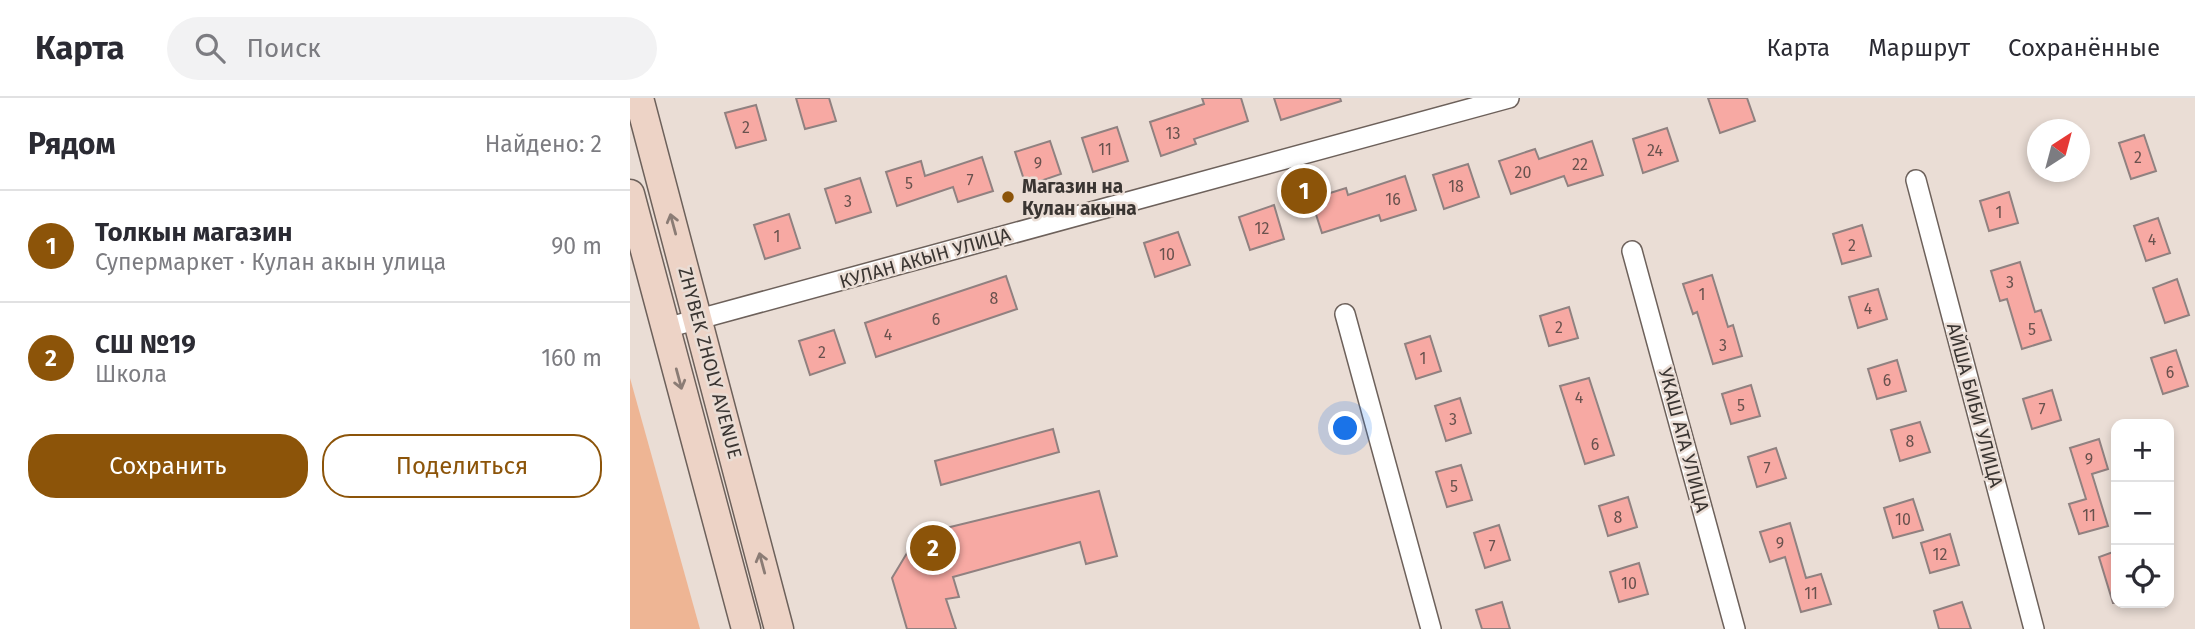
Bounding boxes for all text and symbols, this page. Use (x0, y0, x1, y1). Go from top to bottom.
search box (167, 17, 657, 80)
text: Карта (35, 28, 125, 68)
icon: search (191, 29, 229, 67)
text: Поиск (247, 33, 321, 64)
text: Карта (1767, 34, 1830, 62)
text: Маршрут (1868, 34, 1970, 62)
text: Сохранённые (2008, 34, 2160, 62)
house number: 2 (742, 118, 750, 137)
north arrow (2027, 119, 2090, 182)
house number: 13 (1166, 124, 1180, 143)
text: Рядом (28, 126, 116, 162)
text: Найдено: 2 (485, 130, 602, 158)
house number: 11 (1098, 140, 1112, 159)
house number: 24 (1647, 141, 1663, 160)
house number: 2 (2134, 148, 2142, 167)
house number: 9 (1034, 154, 1042, 173)
house number: 22 (1572, 155, 1588, 174)
house number: 20 (1515, 163, 1531, 182)
pin: 1 (1281, 165, 1327, 217)
house number: 7 (966, 171, 974, 190)
house number: 5 (905, 174, 913, 193)
place label: Магазин на Кулан акына (1022, 175, 1137, 220)
house number: 18 (1448, 177, 1464, 196)
marker: Магазин на Кулан акына (1000, 189, 1016, 205)
house number: 16 (1385, 190, 1401, 209)
house number: 3 (844, 192, 852, 211)
house number: 1 (1996, 203, 2002, 222)
one-way arrow (666, 214, 679, 236)
text: Толкын магазин (95, 217, 293, 248)
house number: 12 (1255, 219, 1269, 238)
street label: КУЛАН АКЫН УЛИЦА (837, 223, 1013, 293)
house number: 1 (774, 227, 780, 246)
house number: 4 (2148, 230, 2157, 249)
text: 1 (46, 232, 56, 260)
text: 90 m (551, 232, 602, 260)
house number: 2 (1848, 236, 1856, 255)
house number: 10 (1159, 245, 1175, 264)
text: Супермаркет · Кулан акын улица (95, 248, 446, 276)
street label: ZHYBEK ZHOLY AVENUE (673, 265, 747, 461)
house number: 3 (2006, 273, 2014, 292)
house number: 1 (1699, 285, 1705, 304)
house number: 8 (990, 289, 999, 308)
house number: 4 (1864, 299, 1873, 318)
house number: 6 (932, 310, 940, 329)
house number: 2 (1555, 318, 1563, 337)
street label: АЙША БИБИ УЛИЦА (1942, 320, 2008, 490)
house number: 5 (2028, 320, 2036, 339)
house number: 4 (884, 325, 893, 344)
text: СШ №19 (95, 329, 196, 360)
house number: 3 (1719, 336, 1727, 355)
house number: 2 (818, 343, 826, 362)
text: 2 (45, 344, 57, 372)
text: 160 m (541, 344, 602, 372)
house number: 1 (1420, 349, 1426, 368)
text: Школа (95, 360, 167, 388)
house number: 6 (2166, 363, 2174, 382)
street label: УКАШ АТА УЛИЦА (1654, 365, 1714, 515)
one-way arrow (674, 367, 687, 389)
house number: 6 (1883, 371, 1891, 390)
house number: 4 (1575, 388, 1584, 407)
house number: 5 (1737, 396, 1745, 415)
house number: 7 (2038, 400, 2046, 419)
house number: 3 (1449, 410, 1457, 429)
your location (1328, 411, 1362, 445)
map controls (2111, 419, 2174, 608)
button: + (2111, 419, 2174, 482)
house number: 8 (1906, 432, 1915, 451)
button: Сохранить (28, 434, 308, 498)
button: Поделиться (322, 434, 602, 498)
house number: 6 (1591, 435, 1599, 454)
house number: 9 (2085, 450, 2093, 469)
house number: 7 (1763, 459, 1771, 478)
house number: 5 (1450, 477, 1458, 496)
button: − (2111, 482, 2174, 545)
house number: 11 (2082, 506, 2096, 525)
house number: 8 (1614, 508, 1623, 527)
house number: 10 (1895, 510, 1911, 529)
pin: 2 (910, 522, 956, 574)
house number: 9 (1776, 534, 1784, 553)
house number: 7 (1488, 537, 1496, 556)
house number: 12 (1933, 545, 1947, 564)
button: locate (2111, 545, 2174, 608)
one-way arrow (755, 552, 768, 575)
house number: 10 (1621, 574, 1637, 593)
house number: 11 (1804, 584, 1818, 603)

